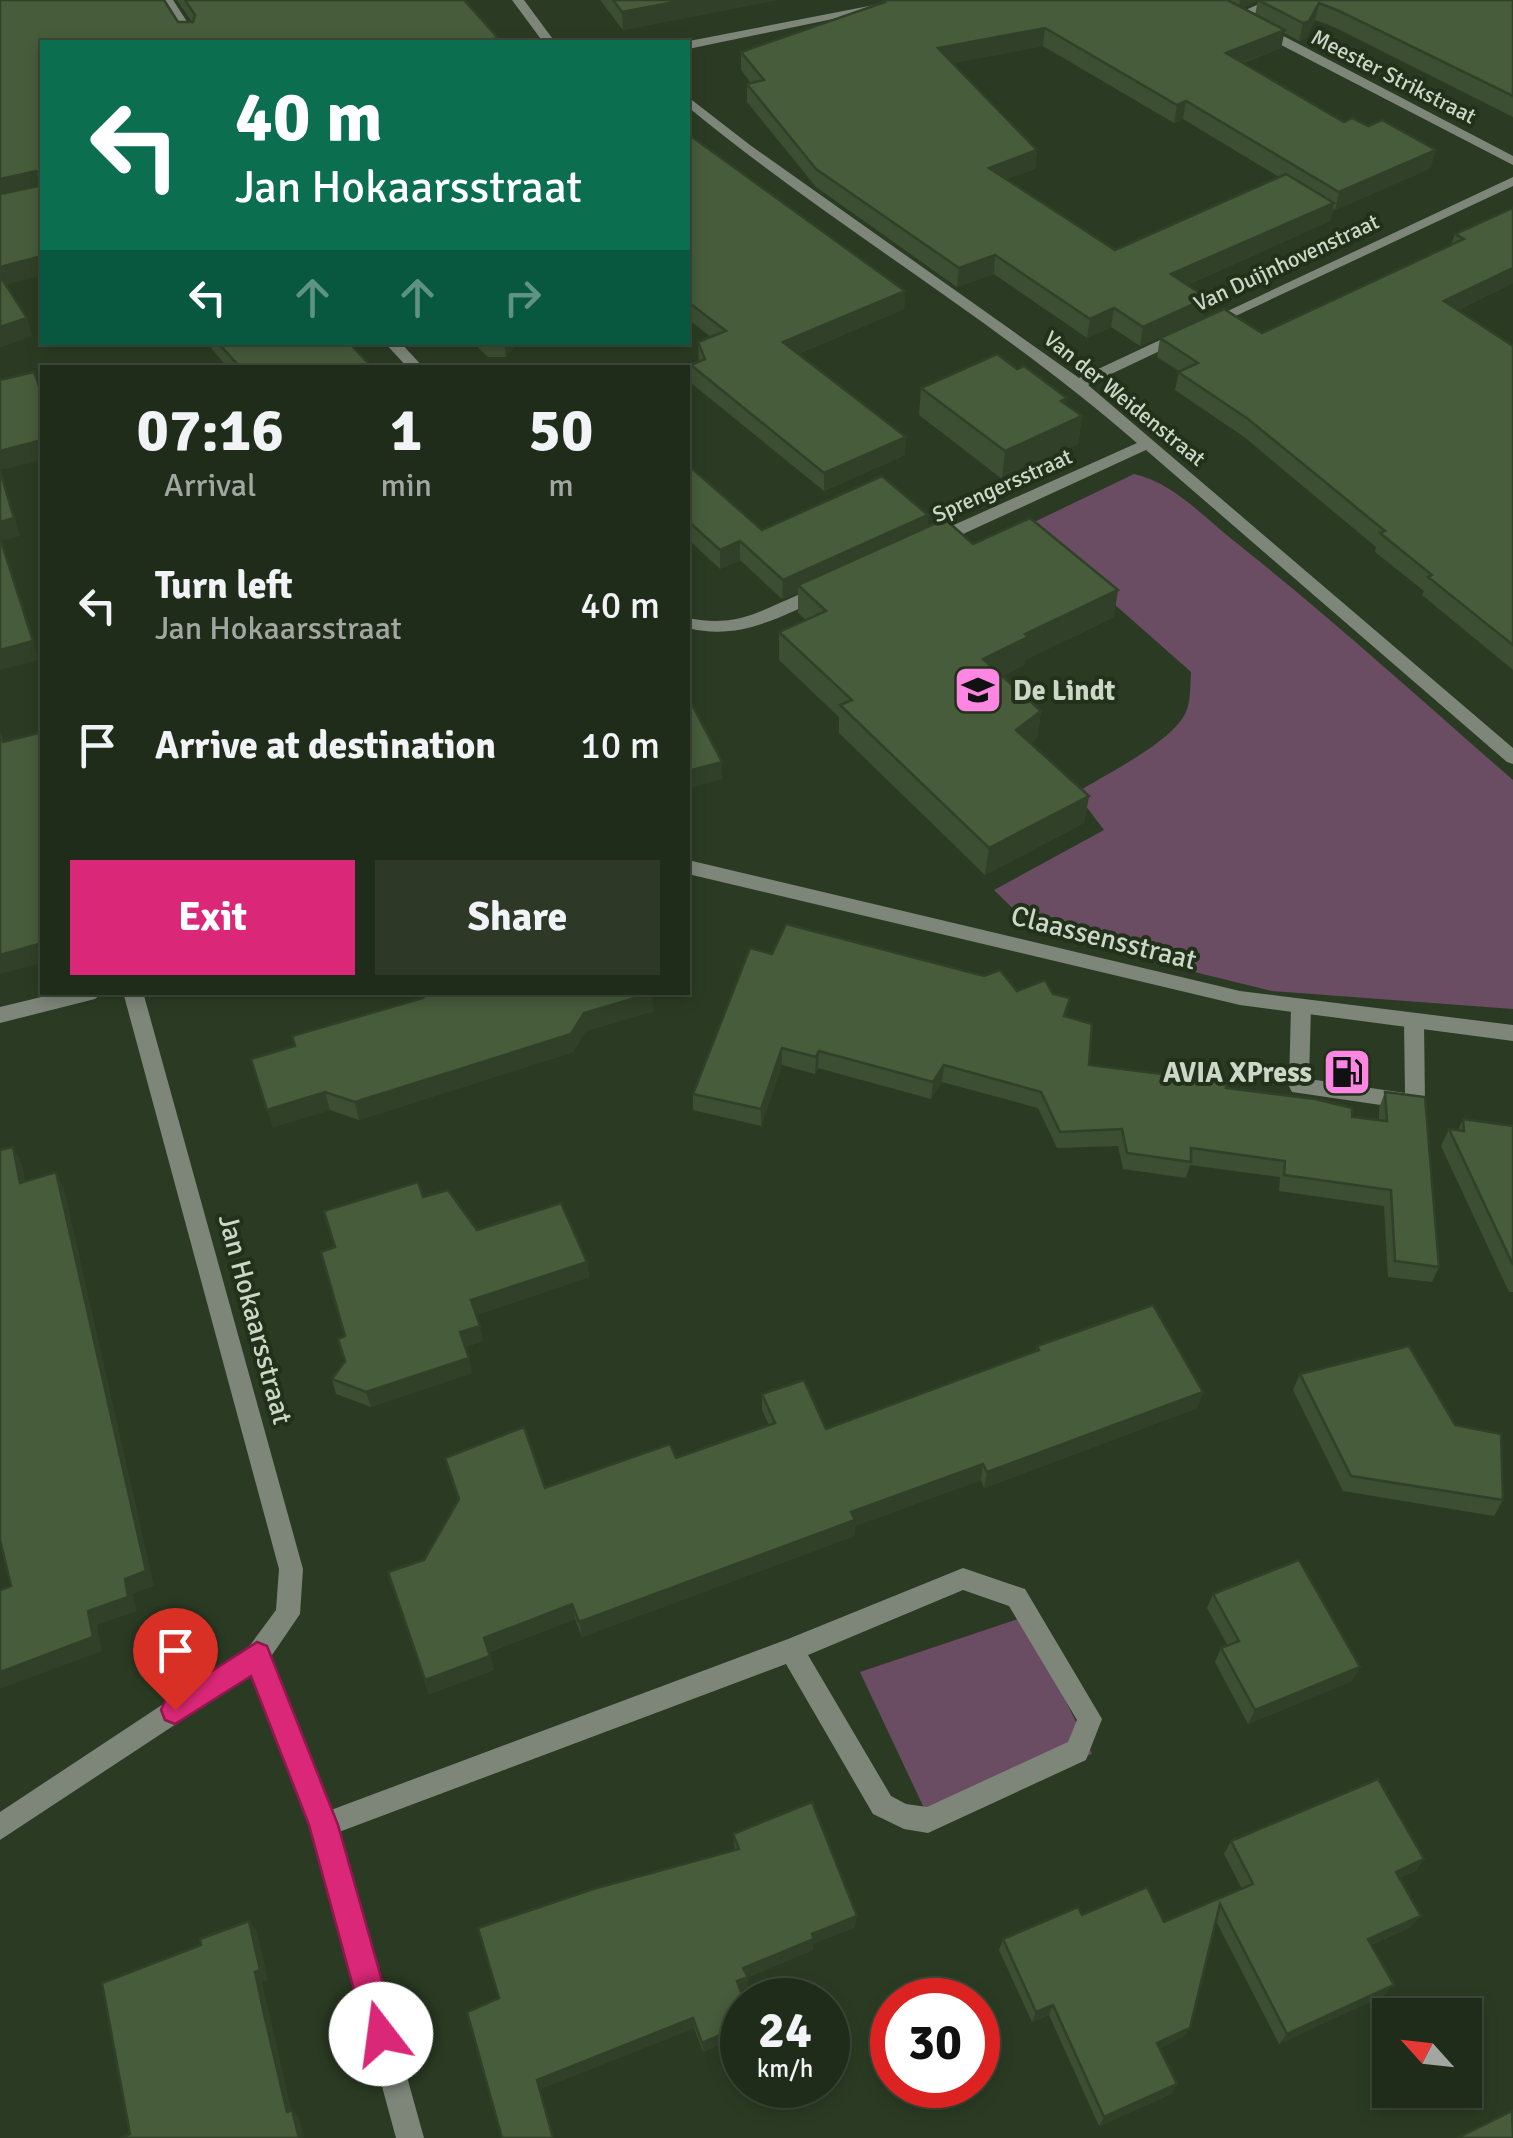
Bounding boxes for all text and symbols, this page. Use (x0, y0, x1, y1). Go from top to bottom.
street label: Meester Strikstraat (1307, 23, 1481, 130)
text: 40 m (235, 74, 383, 160)
icon: left (70, 80, 200, 210)
text: Jan Hokaarsstraat (235, 160, 582, 215)
street label: Van Duijnhovenstraat (1189, 208, 1383, 317)
icon: left (180, 270, 235, 325)
icon: ahead (285, 270, 340, 325)
icon: ahead (390, 270, 445, 325)
icon: right (495, 270, 550, 325)
street label: Van der Weidenstraat (1039, 325, 1211, 472)
text: 07:16 (137, 394, 284, 468)
text: 1 (390, 394, 422, 468)
text: 50 (529, 394, 593, 468)
street label: Sprengersstraat (928, 443, 1076, 528)
text: Arrival (164, 466, 256, 505)
text: min (380, 466, 432, 505)
text: m (548, 466, 574, 505)
text: Turn left (155, 562, 293, 609)
icon: left (70, 578, 125, 633)
text: 40 m (580, 582, 660, 629)
text: Jan Hokaarsstraat (155, 609, 402, 648)
school or university icon: De Lindt (952, 664, 1004, 716)
place label: De Lindt (1013, 674, 1116, 708)
icon: arrive (70, 718, 125, 773)
text: Arrive at destination (155, 722, 496, 769)
text: 10 m (580, 722, 660, 769)
button: Exit (70, 860, 355, 975)
button: Share (375, 860, 660, 975)
street label: Claassensstraat (1008, 899, 1200, 977)
fuel station icon: AVIA XPress (1321, 1046, 1373, 1098)
place label: AVIA XPress (1163, 1056, 1312, 1090)
street label: Jan Hokaarsstraat (211, 1211, 299, 1428)
pin (133, 1608, 218, 1711)
icon: arrive (148, 1623, 203, 1678)
speed limit sign: 30 (870, 1978, 1000, 2108)
position arrow (329, 1982, 433, 2086)
north arrow (1372, 1998, 1482, 2108)
map controls (1372, 1998, 1482, 2108)
text: 24 (758, 2000, 812, 2062)
text: km/h (757, 2053, 813, 2084)

